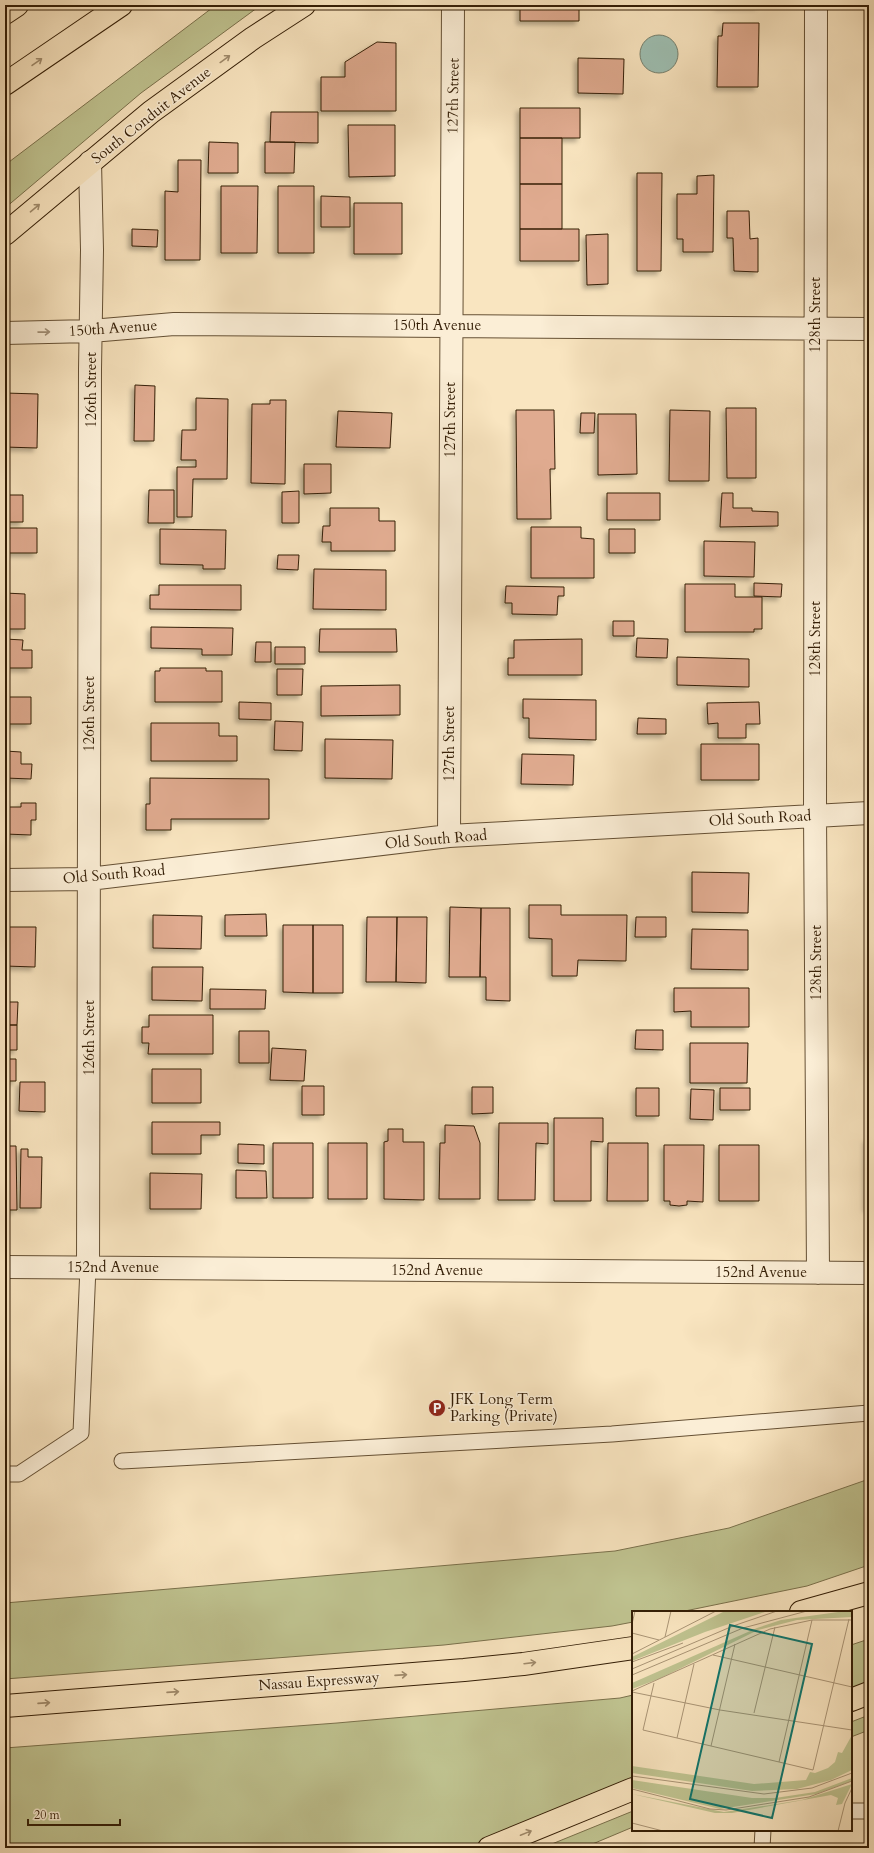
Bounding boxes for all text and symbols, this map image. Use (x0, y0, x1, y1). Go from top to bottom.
one-way arrow (219, 55, 230, 63)
one-way arrow (31, 58, 42, 66)
street label: 127th Street (442, 58, 464, 134)
street label: South Conduit Avenue (87, 62, 215, 168)
one-way arrow (29, 204, 40, 213)
street label: 128th Street (805, 277, 825, 353)
street label: 150th Avenue (68, 315, 158, 341)
street label: 150th Avenue (393, 315, 482, 335)
one-way arrow (37, 328, 50, 336)
street label: 126th Street (81, 352, 101, 428)
street label: 127th Street (440, 382, 460, 458)
street label: 128th Street (805, 601, 825, 677)
street label: 126th Street (79, 676, 99, 752)
street label: 127th Street (439, 706, 459, 782)
street label: Old South Road (708, 805, 812, 831)
street label: Old South Road (384, 825, 488, 853)
street label: Old South Road (62, 860, 166, 888)
street label: 128th Street (806, 925, 826, 1001)
street label: 126th Street (79, 1000, 99, 1076)
street label: 152nd Avenue (67, 1257, 159, 1277)
street label: 152nd Avenue (391, 1260, 483, 1280)
street label: 152nd Avenue (715, 1262, 807, 1282)
place label: JFK Long Term Parking (Private) (448, 1389, 558, 1426)
parking icon: JFK Long Term Parking (Private) (427, 1398, 447, 1418)
inset map (632, 1611, 852, 1831)
one-way arrow (523, 1659, 536, 1667)
street label: Nassau Expressway (258, 1667, 380, 1695)
one-way arrow (394, 1671, 407, 1678)
one-way arrow (167, 1689, 180, 1696)
one-way arrow (37, 1699, 50, 1706)
scale bar (28, 1801, 120, 1827)
text: 20 m (34, 1807, 61, 1823)
one-way arrow (519, 1829, 531, 1837)

